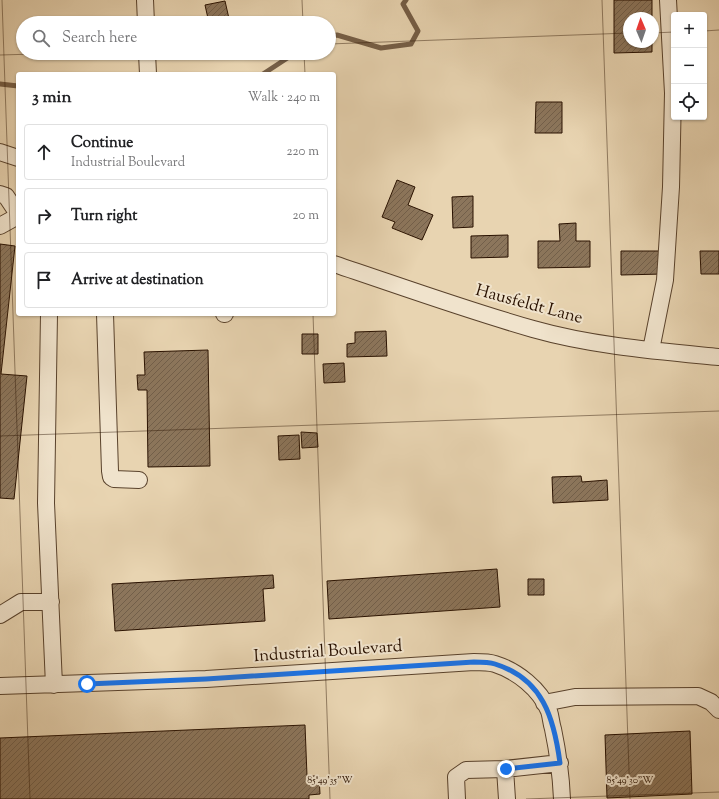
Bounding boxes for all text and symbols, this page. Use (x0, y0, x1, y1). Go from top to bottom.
north arrow (623, 12, 659, 48)
map controls (671, 12, 707, 120)
button: + (671, 12, 707, 48)
search box (16, 16, 336, 60)
icon: search (30, 27, 52, 49)
text: Search here (62, 28, 137, 49)
button: − (671, 48, 707, 84)
button: locate (671, 84, 707, 120)
text: 3 min (32, 86, 71, 110)
text: Walk · 240 m (248, 89, 320, 107)
text: Continue (71, 133, 133, 154)
icon: ahead (33, 141, 55, 163)
text: 220 m (286, 143, 319, 161)
text: Industrial Boulevard (71, 154, 185, 172)
icon: right (33, 205, 55, 227)
text: Turn right (71, 206, 137, 227)
text: 20 m (293, 207, 319, 225)
icon: arrive (33, 269, 55, 291)
text: Arrive at destination (71, 270, 204, 291)
street label: Hausfeldt Lane (473, 279, 585, 331)
street label: Industrial Boulevard (253, 635, 404, 669)
route start (78, 675, 96, 693)
route end (497, 760, 515, 778)
text: 85°49'35"W (307, 773, 353, 788)
text: 85°49'30"W (607, 773, 653, 788)

